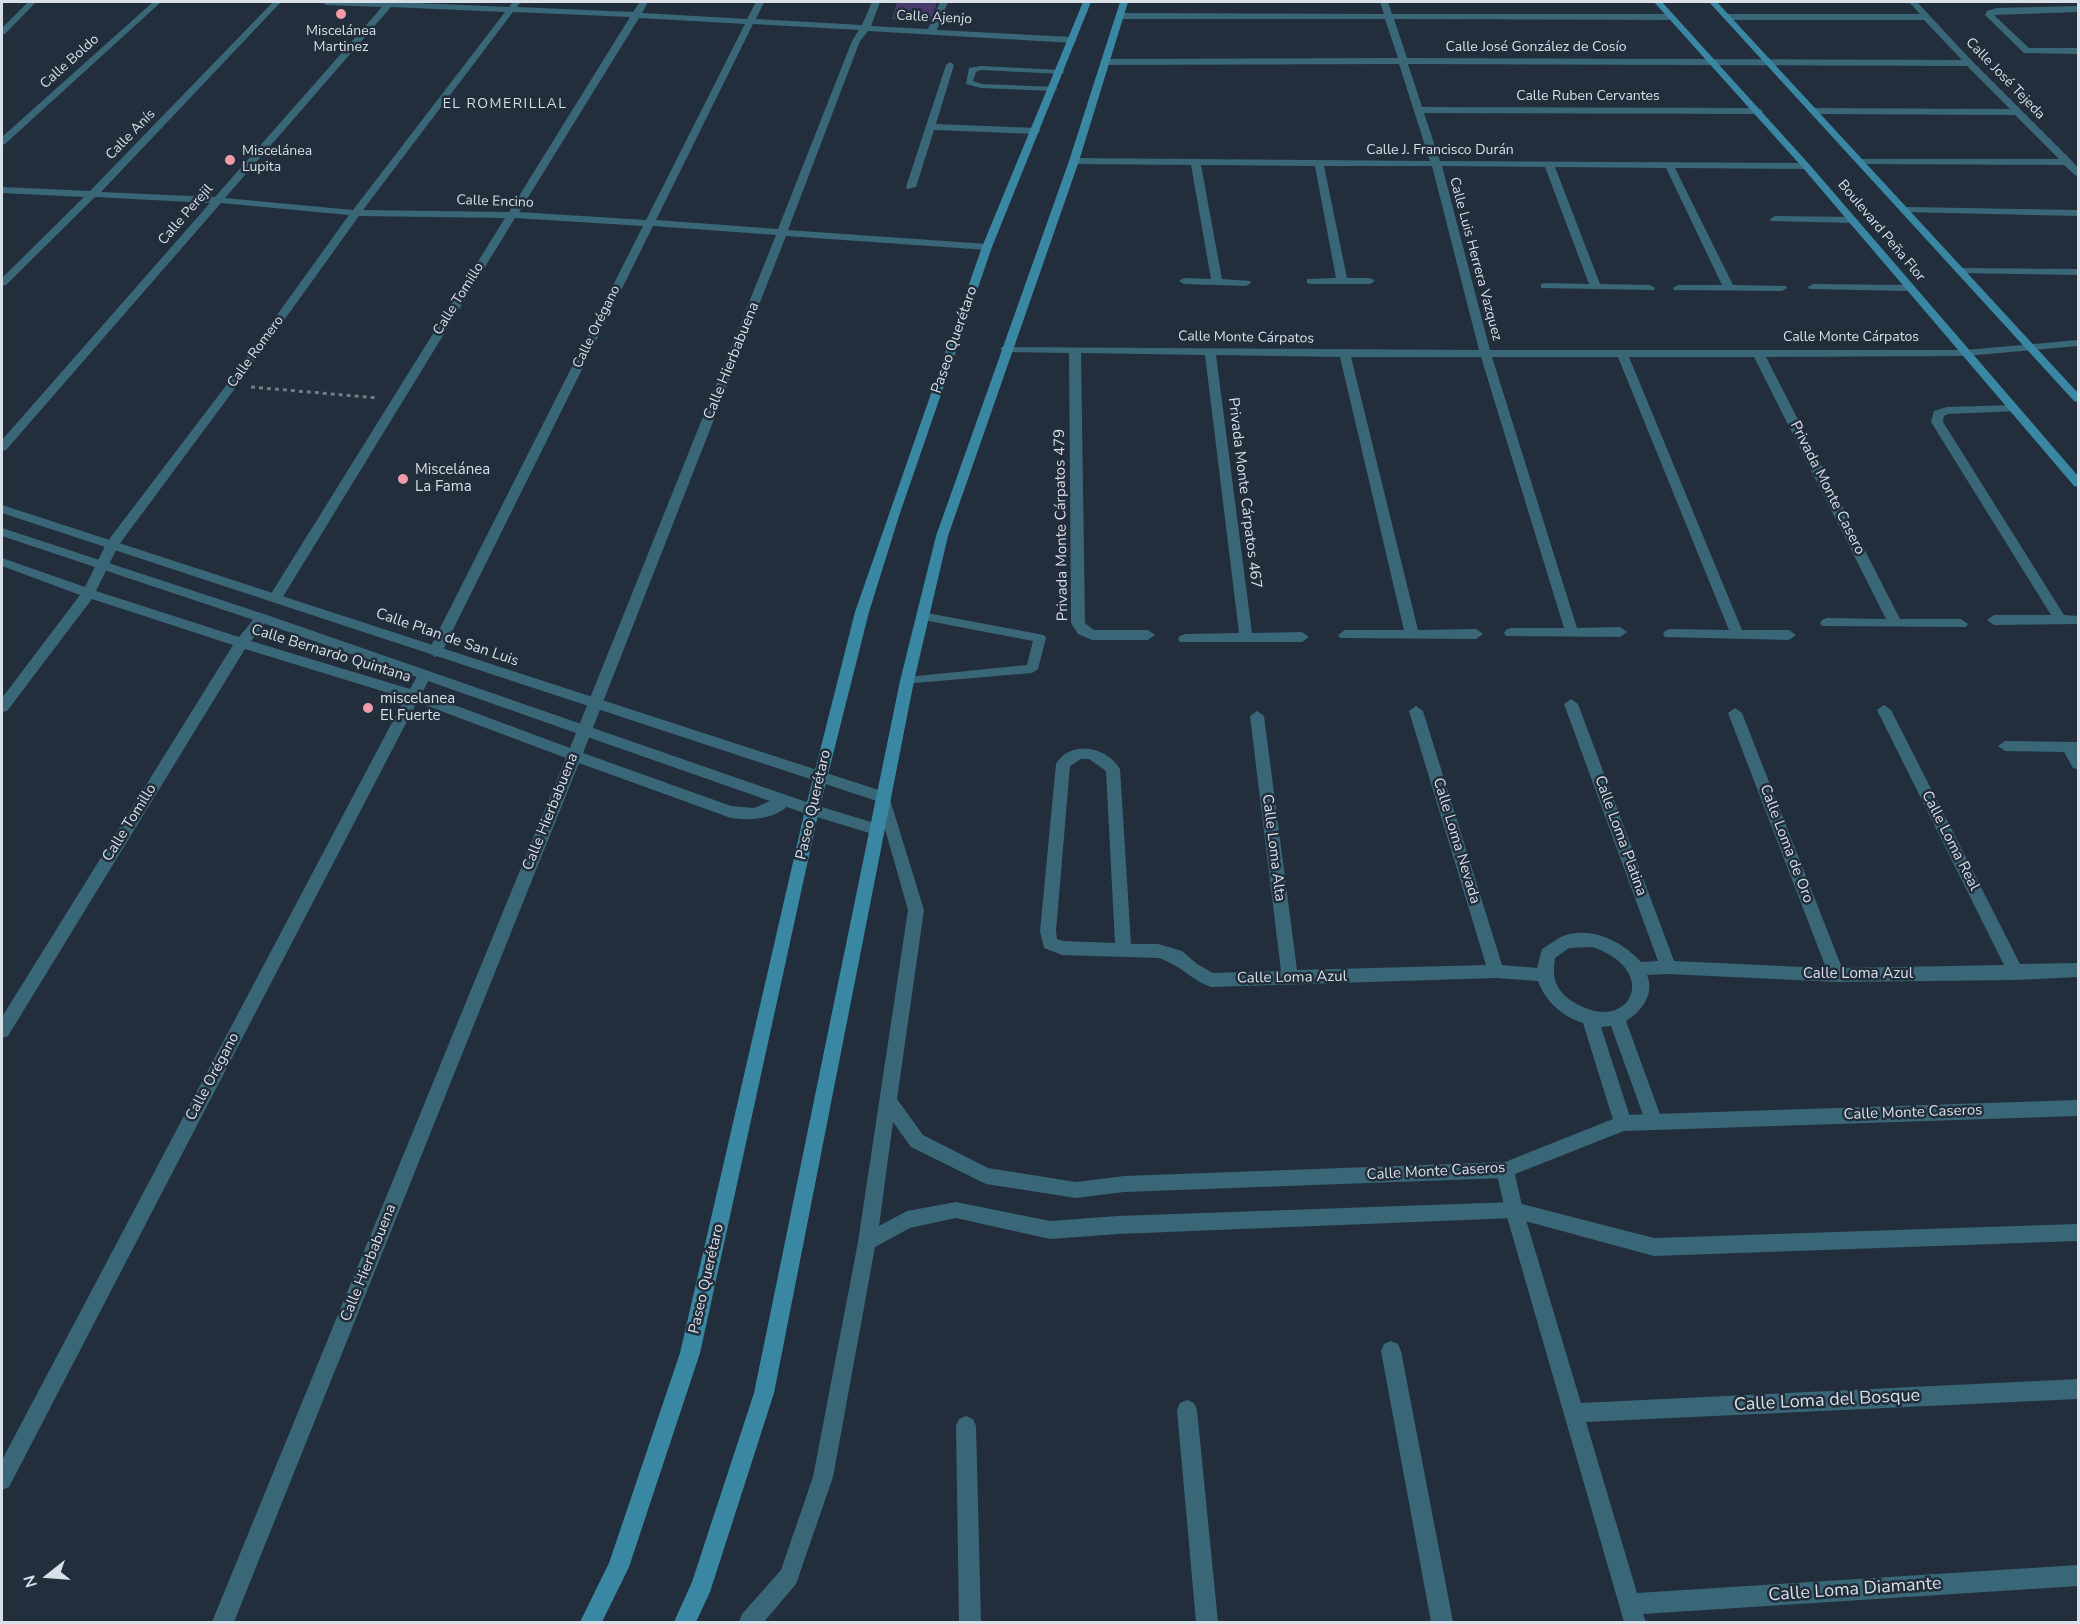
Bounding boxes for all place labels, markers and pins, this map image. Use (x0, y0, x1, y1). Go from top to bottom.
marker: Miscelánea Martinez (334, 7, 348, 21)
place label: Miscelánea Martinez (306, 24, 376, 56)
place label: Miscelánea Lupita (242, 144, 312, 176)
marker: Miscelánea Lupita (223, 153, 237, 167)
place label: Miscelánea La Fama (415, 461, 490, 496)
marker: Miscelánea La Fama (396, 472, 410, 486)
place label: miscelanea El Fuerte (380, 690, 455, 725)
marker: miscelanea El Fuerte (361, 701, 375, 715)

